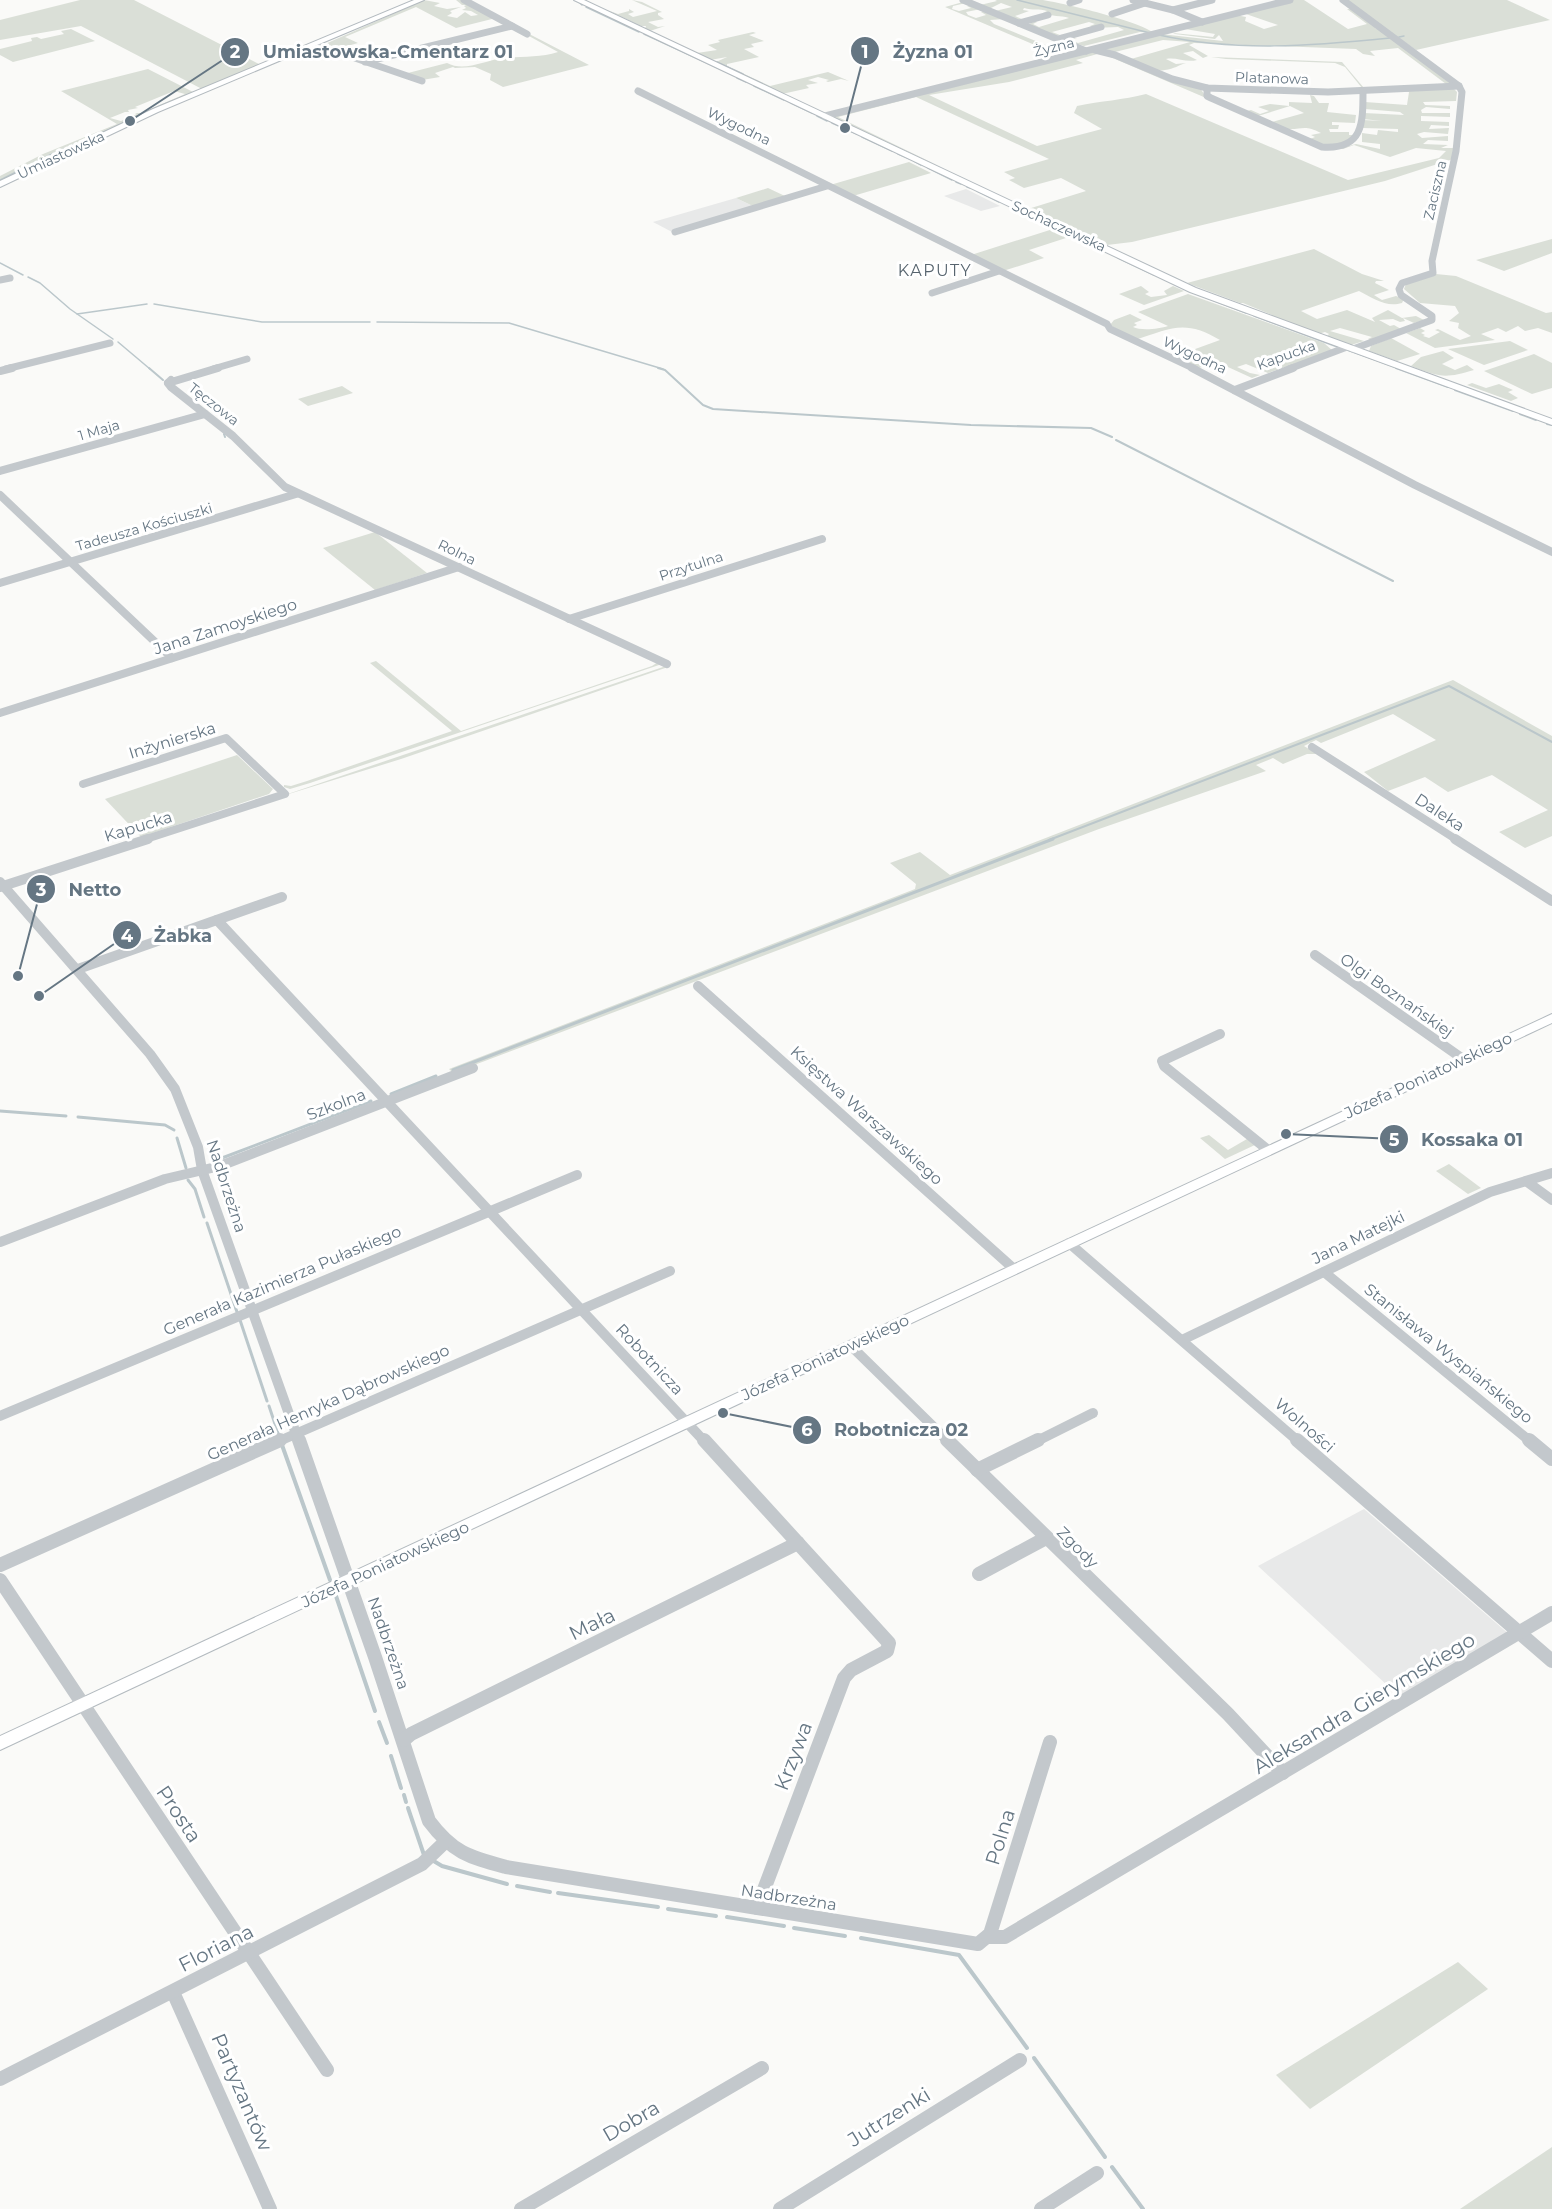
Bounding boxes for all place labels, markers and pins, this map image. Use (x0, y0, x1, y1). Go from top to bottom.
callout: Żyzna 01 (850, 33, 985, 69)
callout: Umiastowska-Cmentarz 01 (220, 34, 525, 70)
callout: Netto (26, 871, 133, 907)
callout: Żabka (112, 917, 224, 953)
callout: Kossaka 01 (1379, 1121, 1535, 1157)
callout: Robotnicza 02 (792, 1412, 980, 1448)

